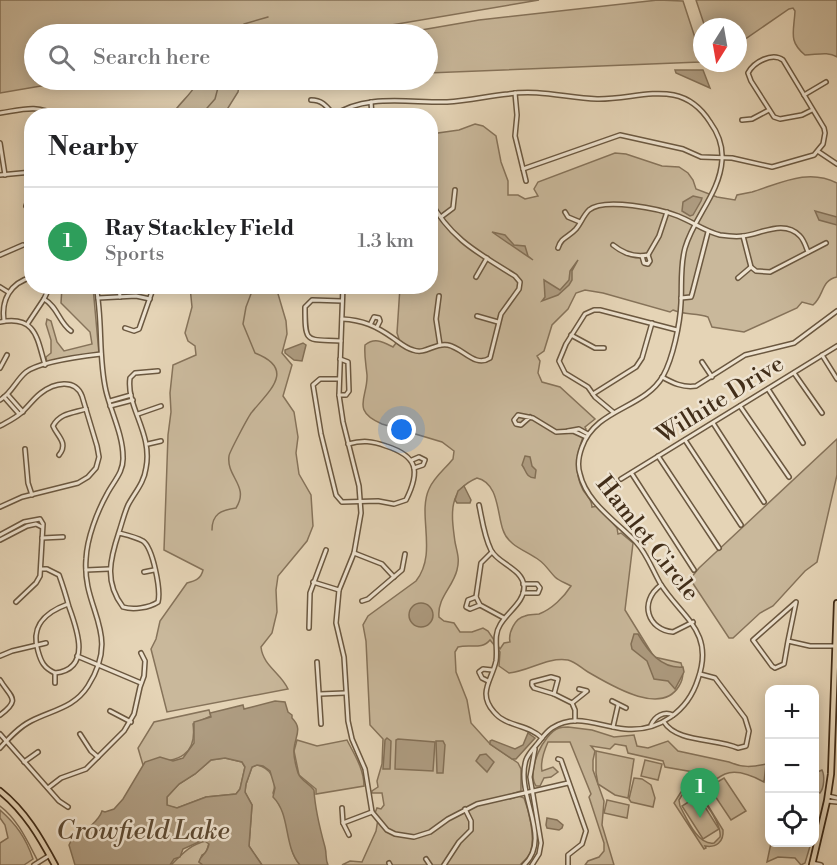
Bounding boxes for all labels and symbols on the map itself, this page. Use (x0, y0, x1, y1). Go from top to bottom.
north arrow (693, 18, 747, 72)
street label: Wilhite Drive (651, 349, 790, 451)
your location (387, 415, 416, 444)
street label: Hamlet Circle (589, 470, 705, 607)
pin: 1 (680, 768, 720, 818)
water label: Crowfield Lake (56, 815, 230, 847)

